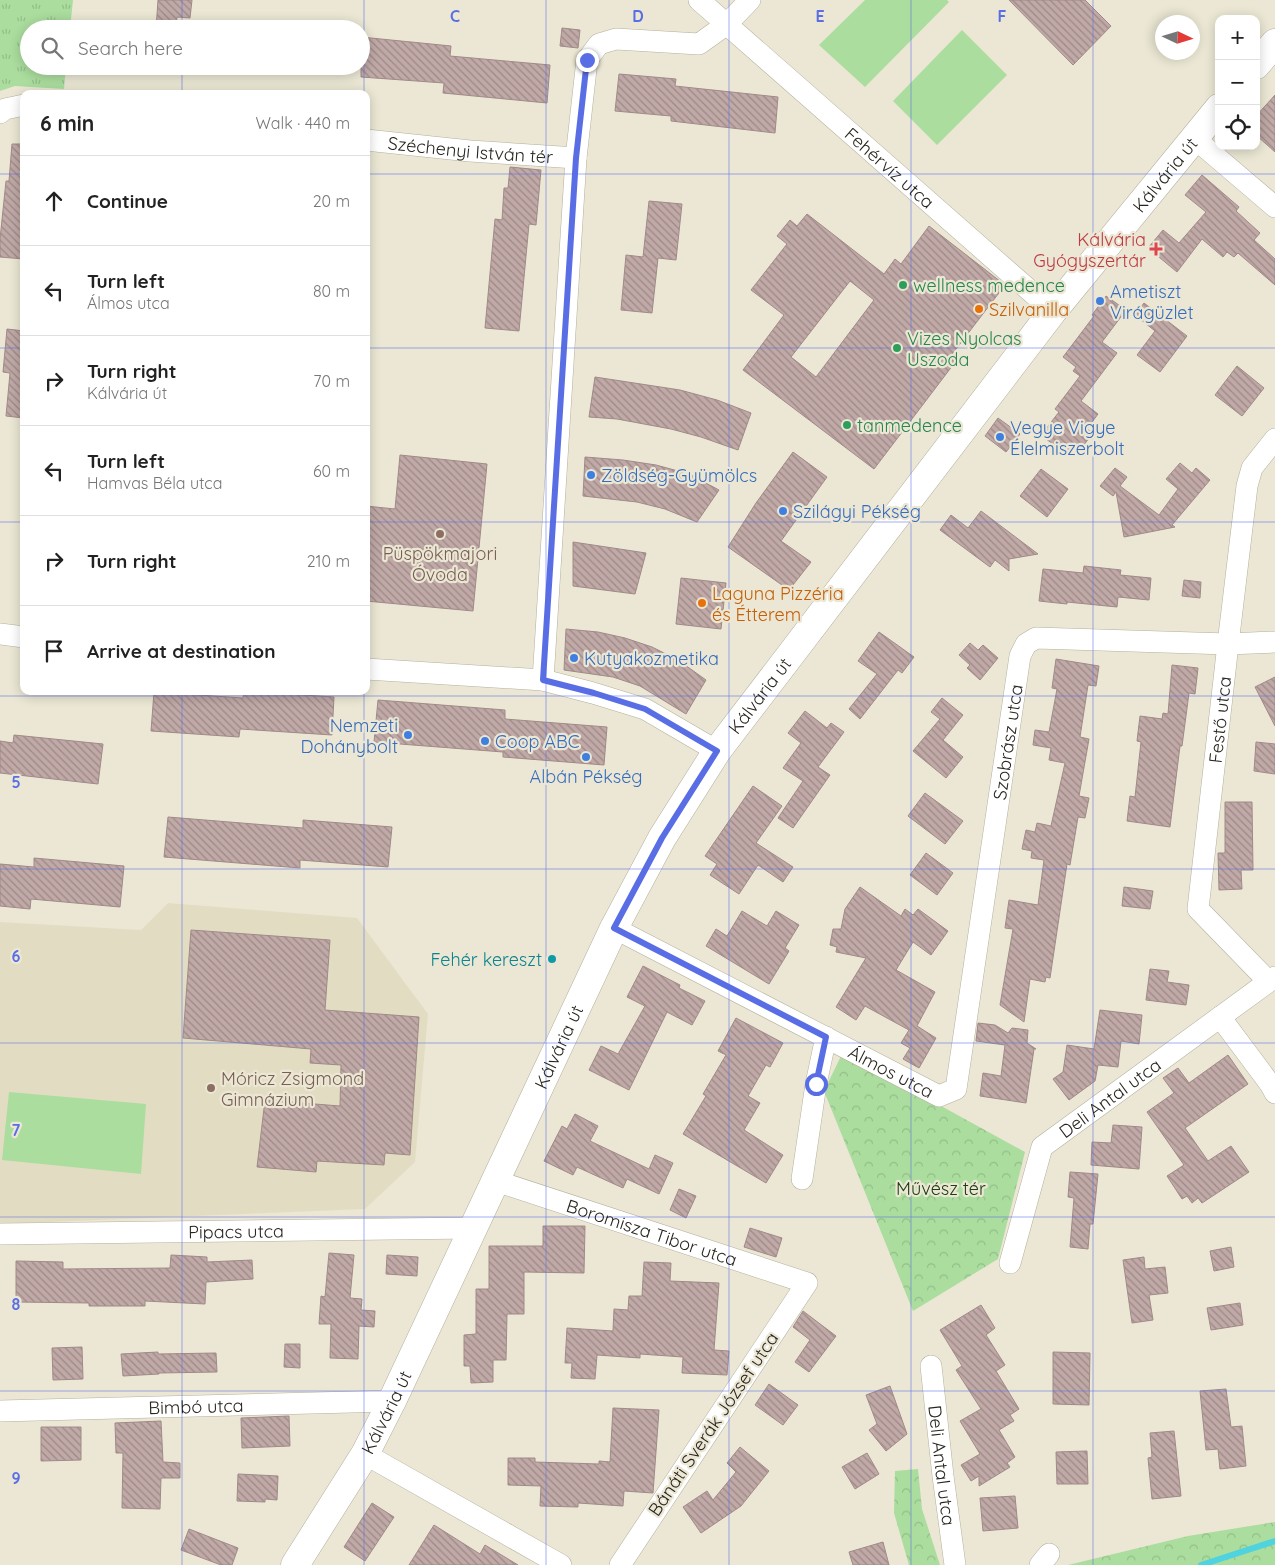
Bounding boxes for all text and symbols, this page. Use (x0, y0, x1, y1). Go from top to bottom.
text: C (450, 6, 460, 26)
text: D (632, 6, 644, 26)
text: E (815, 6, 825, 26)
text: F (998, 6, 1007, 26)
north arrow (1155, 15, 1200, 60)
map controls (1215, 15, 1260, 150)
button: + (1215, 15, 1260, 60)
search box (20, 20, 370, 75)
icon: search (38, 34, 66, 62)
text: Search here (78, 36, 183, 60)
route end (576, 49, 599, 72)
button: − (1215, 60, 1260, 105)
button: locate (1215, 105, 1260, 150)
text: 6 min (40, 110, 94, 136)
text: Walk · 440 m (256, 113, 350, 133)
street label: Fehérvíz utca (840, 122, 939, 213)
street label: Széchenyi István tér (387, 131, 554, 168)
street label: Kálvária út (1127, 132, 1202, 217)
icon: ahead (40, 187, 68, 215)
text: Continue (87, 189, 168, 213)
text: 20 m (313, 191, 350, 211)
place label: Kálvária Gyógyszertár (1033, 228, 1146, 272)
marker: Kálvária Gyógyszertár (1150, 243, 1162, 255)
text: Turn left (87, 269, 165, 293)
place label: wellness medence (913, 274, 1065, 297)
icon: left (40, 277, 68, 305)
marker: wellness medence (897, 279, 909, 291)
place label: Ametiszt Virágüzlet (1110, 280, 1194, 324)
text: 80 m (313, 281, 350, 301)
text: Álmos utca (87, 293, 170, 313)
marker: Ametiszt Virágüzlet (1094, 295, 1106, 307)
place label: Szilvanilla (989, 298, 1069, 321)
marker: Szilvanilla (973, 303, 985, 315)
place label: Vizes Nyolcas Uszoda (907, 327, 1022, 371)
marker: Vizes Nyolcas Uszoda (891, 342, 903, 354)
text: Turn right (87, 359, 176, 383)
icon: right (40, 367, 68, 395)
text: 70 m (313, 371, 350, 391)
text: Kálvária út (87, 383, 167, 403)
place label: tanmedence (857, 414, 962, 437)
place label: Vegye Vigye Élelmiszerbolt (1010, 416, 1125, 460)
marker: tanmedence (841, 419, 853, 431)
marker: Vegye Vigye Élelmiszerbolt (994, 431, 1006, 443)
text: Turn left (87, 449, 165, 473)
icon: left (40, 457, 68, 485)
text: 60 m (313, 461, 350, 481)
place label: Zöldség-Gyümölcs (601, 464, 757, 487)
marker: Zöldség-Gyümölcs (585, 469, 597, 481)
text: Hamvas Béla utca (87, 473, 222, 493)
place label: Szilágyi Pékség (793, 500, 921, 523)
marker: Szilágyi Pékség (777, 505, 789, 517)
marker: Püspökmajori Óvoda (434, 528, 446, 540)
place label: Püspökmajori Óvoda (383, 542, 497, 586)
icon: right (40, 547, 68, 575)
text: Turn right (87, 549, 176, 573)
text: 210 m (307, 551, 350, 571)
place label: Laguna Pizzéria és Étterem (712, 582, 844, 626)
marker: Laguna Pizzéria és Étterem (696, 597, 708, 609)
icon: arrive (40, 637, 68, 665)
text: Arrive at destination (87, 639, 276, 663)
place label: Kutyakozmetika (584, 647, 719, 670)
marker: Kutyakozmetika (568, 652, 580, 664)
street label: Kálvária út (723, 653, 796, 738)
street label: Festő utca (1203, 675, 1236, 764)
street label: Szobrász utca (987, 683, 1027, 801)
place label: Nemzeti Dohánybolt (300, 714, 398, 758)
marker: Nemzeti Dohánybolt (402, 729, 414, 741)
place label: Coop ABC (495, 730, 580, 753)
marker: Coop ABC (479, 735, 491, 747)
marker: Albán Pékség (580, 751, 592, 763)
place label: Albán Pékség (530, 765, 642, 788)
text: 5 (11, 772, 21, 792)
text: 6 (12, 946, 21, 966)
place label: Fehér kereszt (430, 948, 542, 971)
marker: Fehér kereszt (546, 953, 558, 965)
street label: Kálvária út (529, 1001, 588, 1092)
street label: Álmos utca (845, 1040, 938, 1103)
street label: Deli Antal utca (1054, 1053, 1165, 1143)
place label: Móricz Zsigmond Gimnázium (221, 1067, 364, 1111)
route start (805, 1073, 828, 1096)
marker: Móricz Zsigmond Gimnázium (205, 1082, 217, 1094)
text: 7 (12, 1120, 21, 1140)
park label: Művész tér (896, 1177, 986, 1200)
street label: Boromisza Tibor utca (564, 1193, 740, 1271)
street label: Pipacs utca (188, 1219, 284, 1243)
text: 8 (12, 1294, 21, 1314)
street label: Bánáti Sverák József utca (643, 1328, 783, 1520)
street label: Kálvária út (356, 1367, 416, 1458)
street label: Bimbó utca (148, 1393, 244, 1419)
street label: Deli Antal utca (924, 1404, 961, 1527)
text: 9 (11, 1468, 21, 1488)

